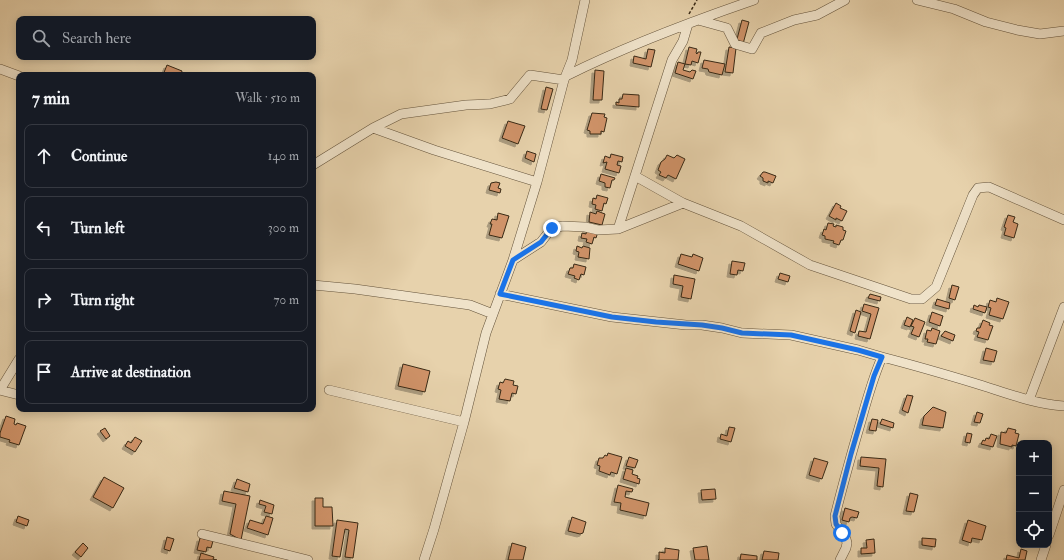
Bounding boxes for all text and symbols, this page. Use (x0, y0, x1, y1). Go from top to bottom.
search box (16, 16, 316, 60)
icon: search (30, 27, 52, 49)
text: Search here (62, 29, 131, 48)
text: 7 min (32, 88, 70, 109)
text: Walk · 510 m (235, 90, 300, 106)
icon: ahead (33, 145, 55, 167)
text: Continue (71, 147, 127, 166)
text: 140 m (268, 148, 299, 164)
icon: left (33, 217, 55, 239)
text: Turn left (71, 219, 125, 238)
route end (543, 219, 561, 237)
text: 300 m (268, 220, 299, 236)
icon: right (33, 289, 55, 311)
text: Turn right (71, 291, 134, 310)
text: 70 m (274, 292, 299, 308)
icon: arrive (33, 361, 55, 383)
text: Arrive at destination (71, 363, 191, 382)
map controls (1016, 440, 1052, 548)
button: + (1016, 440, 1052, 476)
button: − (1016, 476, 1052, 512)
button: locate (1016, 512, 1052, 548)
route start (833, 524, 851, 542)

